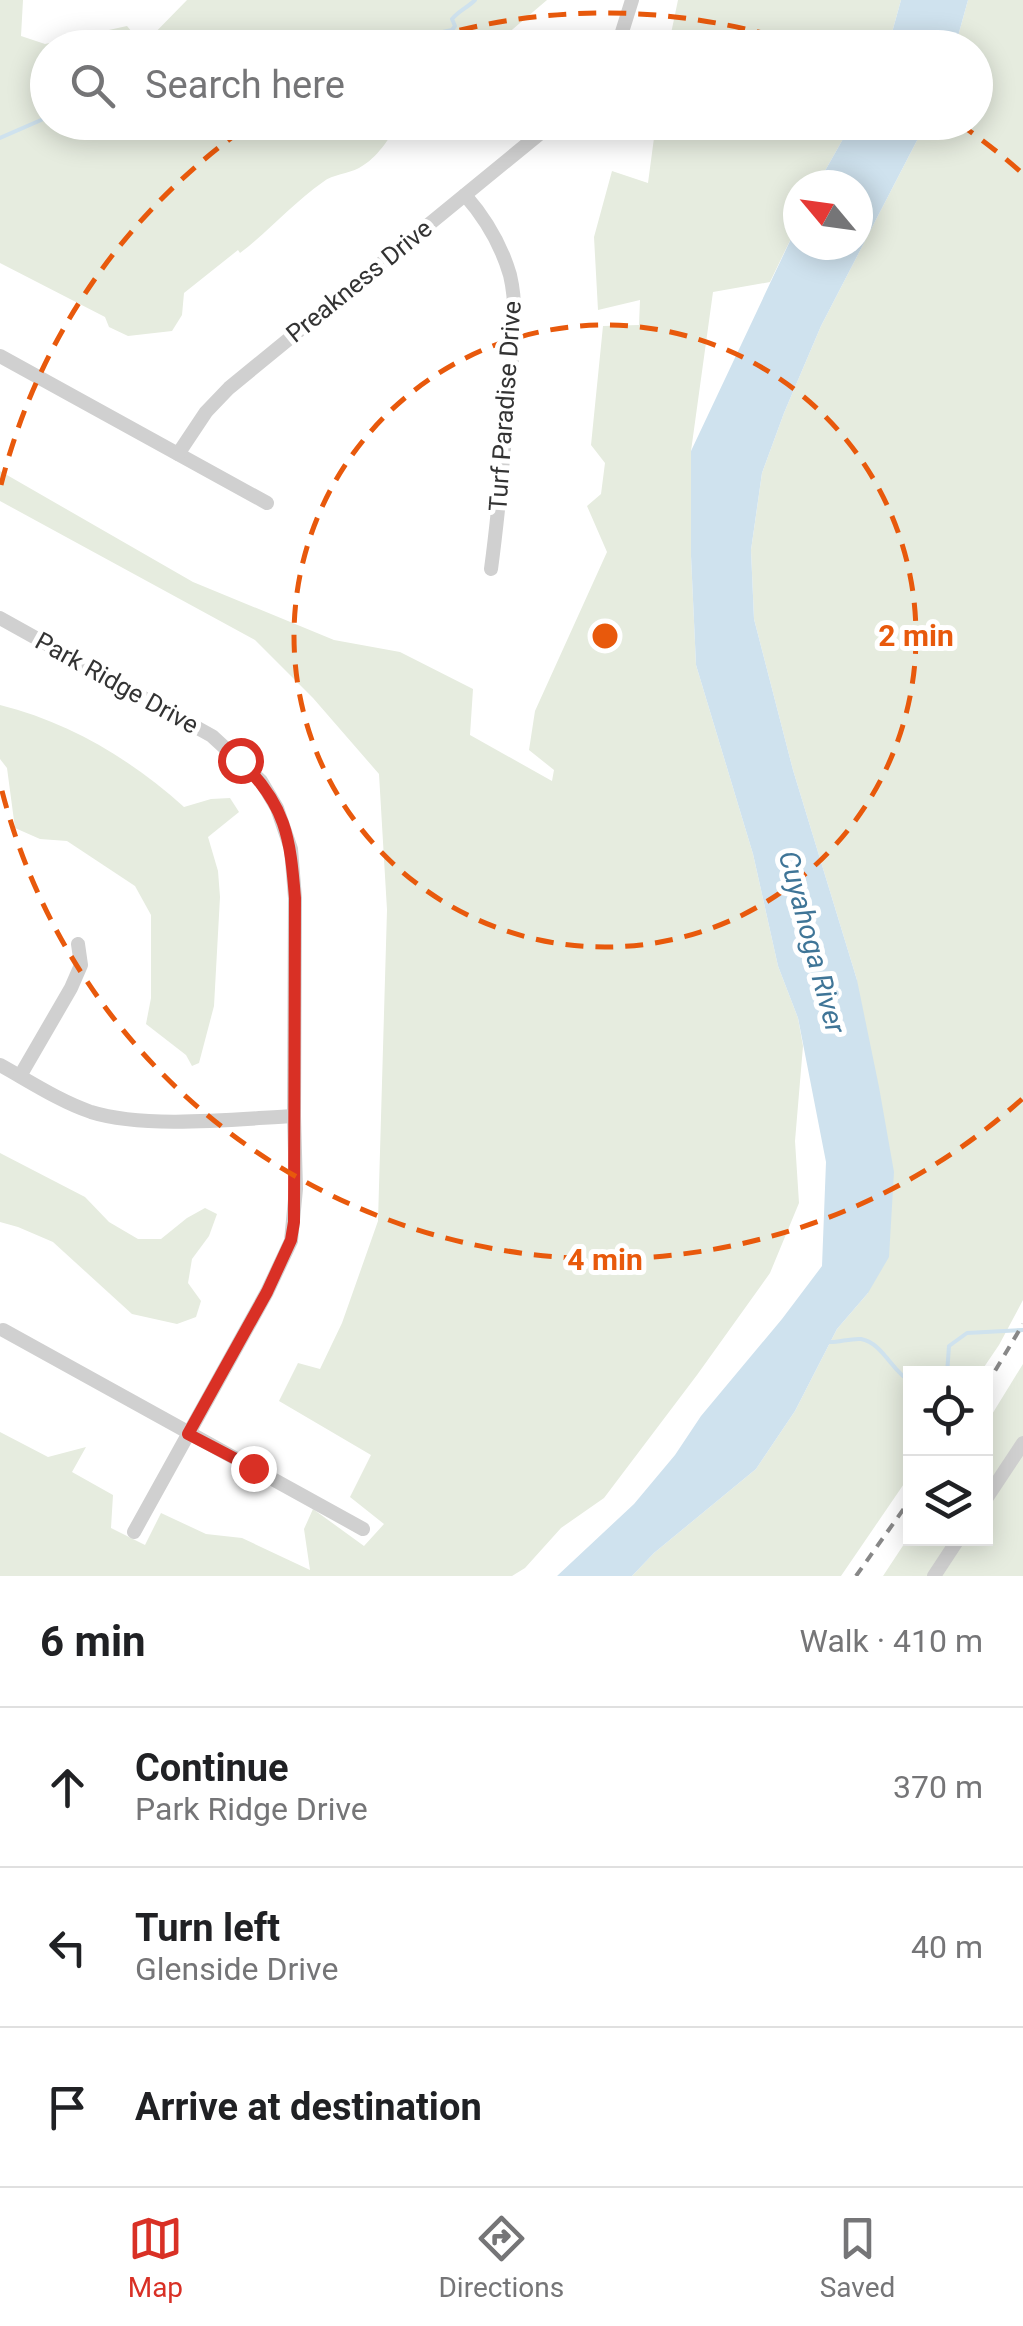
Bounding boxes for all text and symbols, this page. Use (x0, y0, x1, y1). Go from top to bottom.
search box (30, 30, 993, 140)
icon: search (65, 58, 120, 113)
text: Search here (145, 63, 345, 107)
north arrow (783, 170, 873, 260)
street label: Preakness Drive (280, 213, 438, 349)
street label: Turf Paradise Drive (483, 300, 527, 512)
centre of rings (587, 618, 623, 654)
text: 2 min (878, 618, 954, 653)
street label: Park Ridge Drive (30, 626, 204, 740)
route start (218, 738, 264, 784)
water label: Cuyahoga River (772, 847, 852, 1038)
text: 4 min (567, 1242, 643, 1277)
map controls (903, 1366, 993, 1546)
button: locate (903, 1366, 993, 1456)
route end (231, 1446, 277, 1492)
button: layers (903, 1456, 993, 1546)
text: 6 min (40, 1617, 146, 1666)
text: Walk · 410 m (800, 1622, 983, 1660)
text: Continue (135, 1746, 289, 1790)
icon: ahead (40, 1760, 95, 1815)
text: 370 m (893, 1768, 983, 1806)
text: Park Ridge Drive (135, 1790, 368, 1828)
text: Turn left (135, 1906, 280, 1950)
icon: left (40, 1920, 95, 1975)
text: 40 m (911, 1928, 983, 1966)
text: Glenside Drive (135, 1950, 338, 1988)
icon: arrive (40, 2080, 95, 2135)
text: Arrive at destination (135, 2085, 482, 2129)
tab: Map (128, 2211, 183, 2304)
tab: Directions (438, 2211, 564, 2304)
tab: Saved (820, 2211, 895, 2304)

